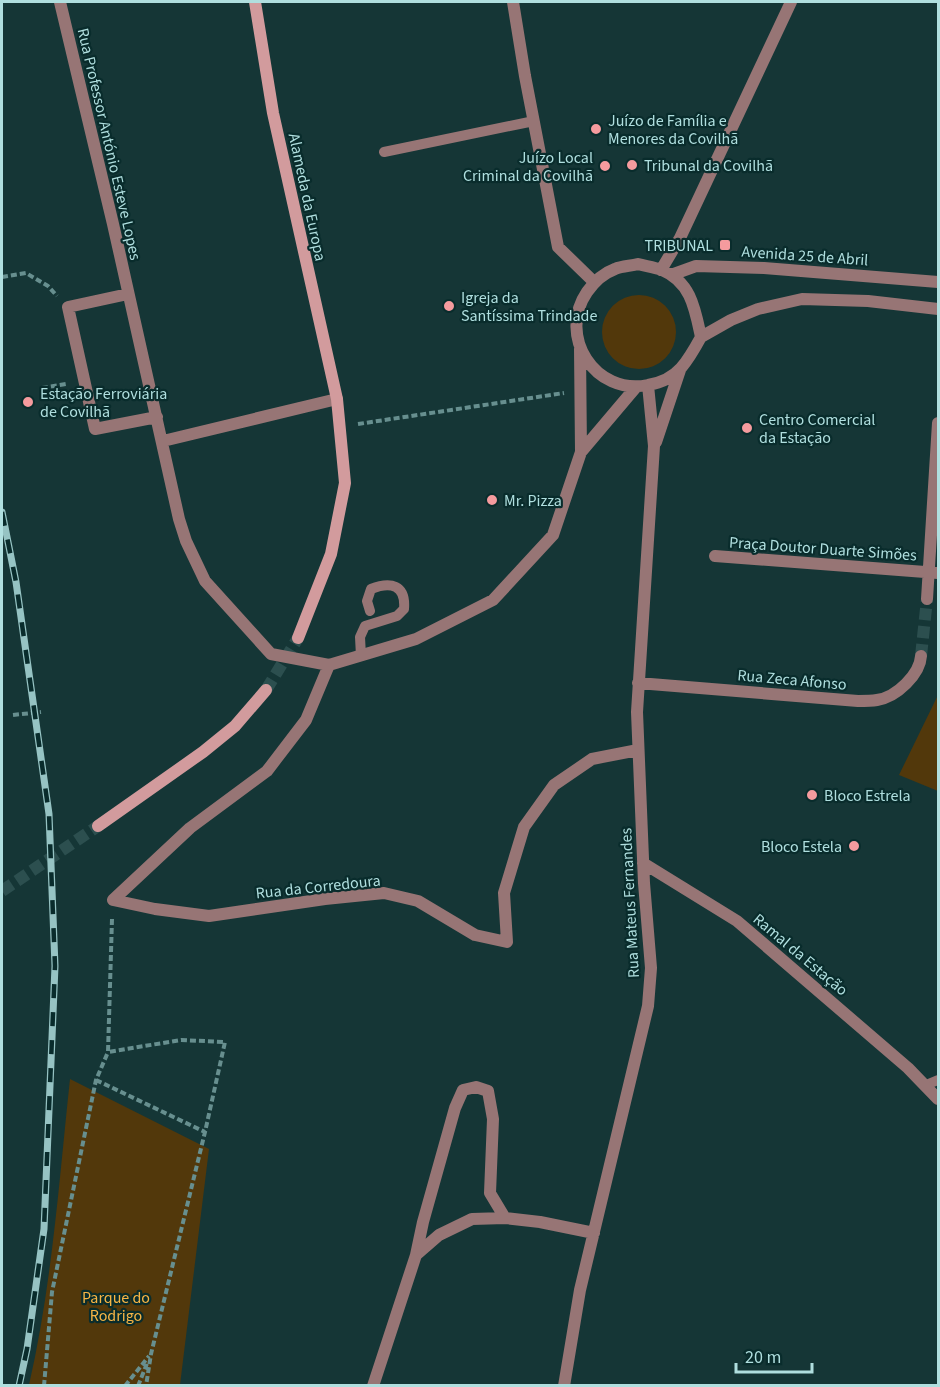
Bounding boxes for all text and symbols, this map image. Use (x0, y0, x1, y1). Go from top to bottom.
street label: Rua Professor António Esteve Lopes (72, 26, 147, 263)
place label: Juízo de Família e Menores da Covilhã (608, 110, 738, 150)
marker: Juízo de Família e Menores da Covilhã (589, 122, 603, 136)
street label: Alameda da Europa (283, 131, 331, 263)
place label: Juízo Local Criminal da Covilhã (463, 147, 593, 187)
place label: Tribunal da Covilhã (644, 155, 773, 177)
marker: Tribunal da Covilhã (625, 158, 639, 172)
marker: Juízo Local Criminal da Covilhã (598, 159, 612, 173)
place label: TRIBUNAL (645, 235, 713, 257)
marker: TRIBUNAL (718, 238, 732, 252)
street label: Avenida 25 de Abril (741, 241, 869, 271)
place label: Igreja da Santíssima Trindade (461, 287, 597, 327)
marker: Igreja da Santíssima Trindade (442, 299, 456, 313)
place label: Estação Ferroviária de Covilhã (40, 383, 167, 423)
marker: Estação Ferroviária de Covilhã (21, 395, 35, 409)
place label: Centro Comercial da Estação (759, 409, 875, 449)
marker: Centro Comercial da Estação (740, 421, 754, 435)
place label: Mr. Pizza (504, 490, 562, 512)
marker: Mr. Pizza (485, 493, 499, 507)
street label: Praça Doutor Duarte Simões (728, 531, 918, 567)
street label: Rua Zeca Afonso (736, 664, 847, 696)
place label: Bloco Estrela (824, 785, 911, 807)
marker: Bloco Estrela (805, 788, 819, 802)
street label: Rua Mateus Fernandes (615, 827, 645, 979)
place label: Bloco Estela (761, 836, 842, 858)
marker: Bloco Estela (847, 839, 861, 853)
street label: Rua da Corredoura (255, 870, 382, 904)
street label: Ramal da Estação (748, 909, 853, 1001)
park label: Parque do Rodrigo (82, 1287, 150, 1327)
scale bar (736, 1336, 812, 1374)
text: 20 m (745, 1345, 781, 1370)

